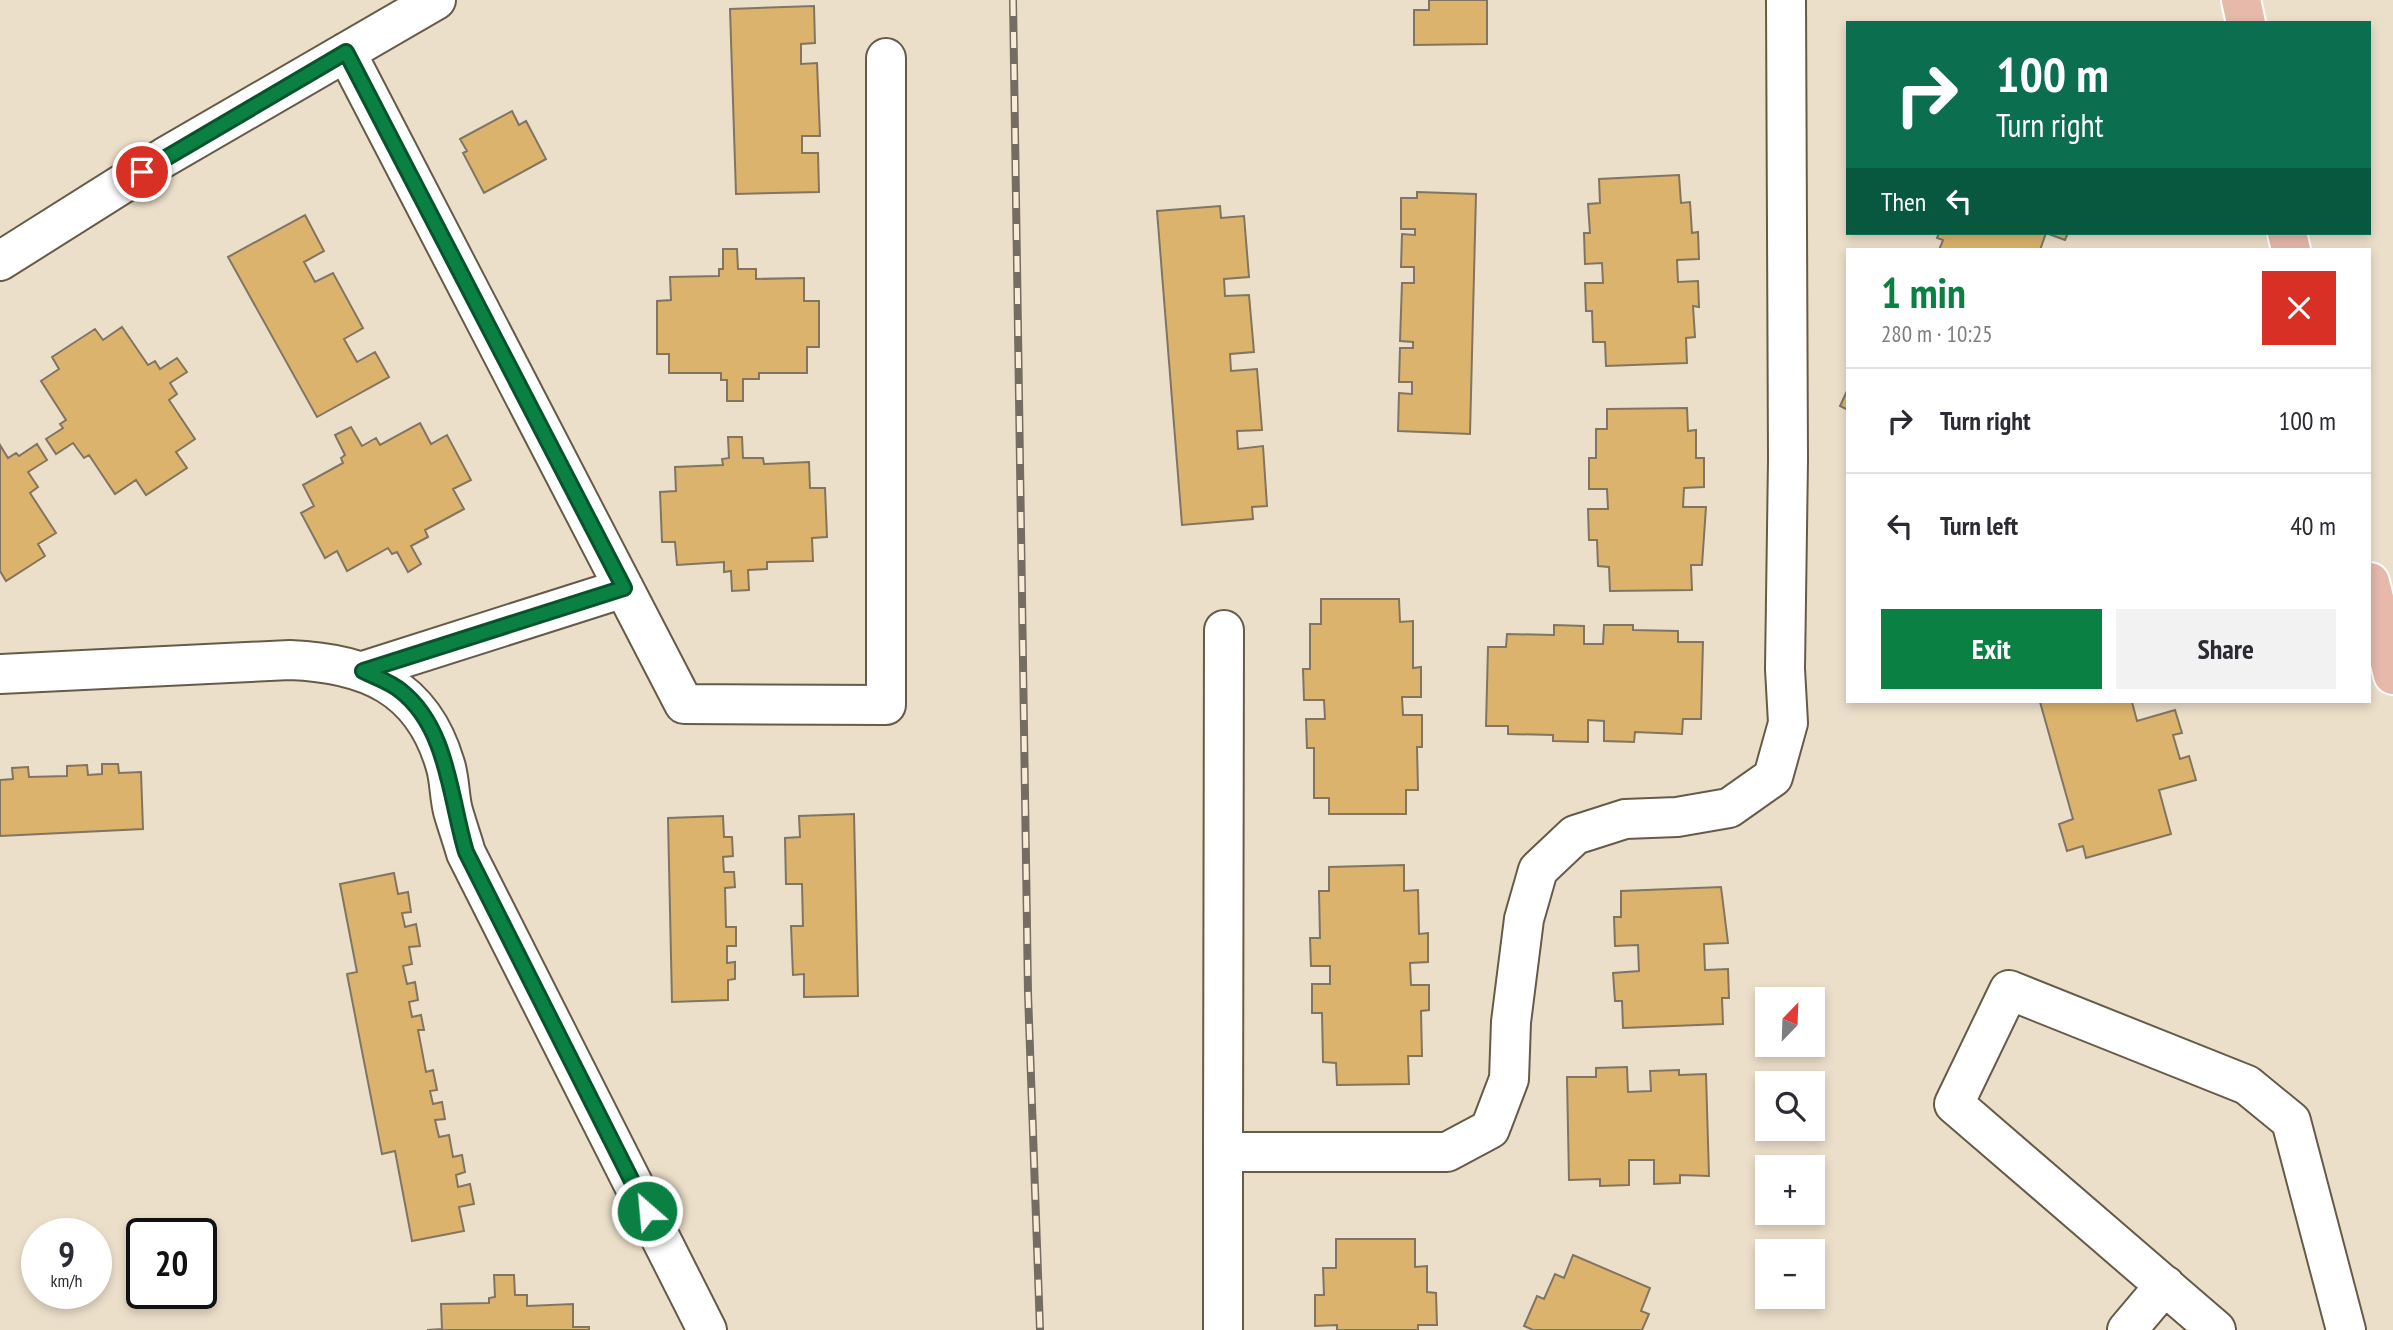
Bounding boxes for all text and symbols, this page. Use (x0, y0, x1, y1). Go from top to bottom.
text: 100 m (1996, 42, 2109, 106)
icon: right (1881, 49, 1972, 140)
text: Turn right (1996, 104, 2104, 146)
pin (112, 142, 172, 202)
icon: arrive (123, 153, 161, 191)
icon: left (1940, 182, 1978, 220)
text: Then (1881, 185, 1926, 218)
text: 1 min (1881, 265, 1966, 320)
button: close (2262, 271, 2336, 345)
text: 280 m · 10:25 (1881, 319, 1993, 348)
icon: right (1881, 402, 1919, 440)
text: Turn right (1940, 404, 2031, 437)
text: 100 m (2278, 404, 2336, 437)
icon: left (1881, 507, 1919, 545)
text: Turn left (1940, 509, 2018, 542)
text: 40 m (2290, 509, 2336, 542)
button: Exit (1881, 609, 2102, 689)
button: Share (2116, 609, 2336, 689)
north arrow (1755, 987, 1825, 1057)
map controls (1755, 987, 1825, 1309)
button: search (1755, 1071, 1825, 1141)
button: + (1755, 1155, 1825, 1225)
position arrow (610, 1174, 684, 1248)
speed limit sign: 20 (126, 1218, 217, 1309)
text: 9 (58, 1231, 75, 1277)
button: − (1755, 1239, 1825, 1309)
text: km/h (51, 1269, 82, 1292)

